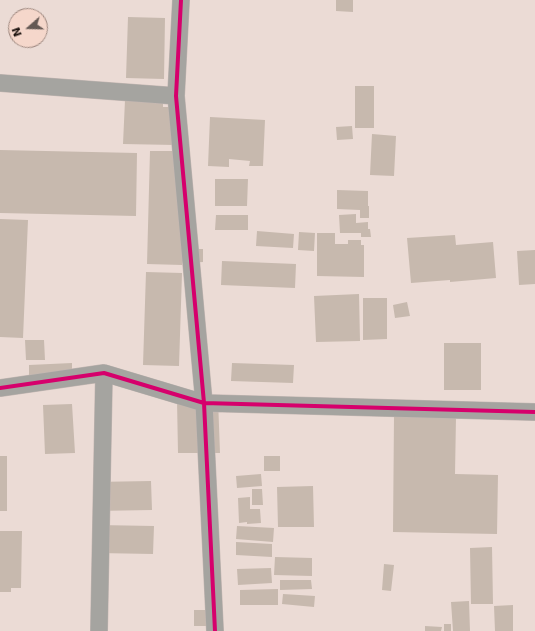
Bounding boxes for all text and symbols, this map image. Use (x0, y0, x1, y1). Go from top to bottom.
north arrow (8, 8, 48, 48)
text: N (10, 25, 25, 38)

